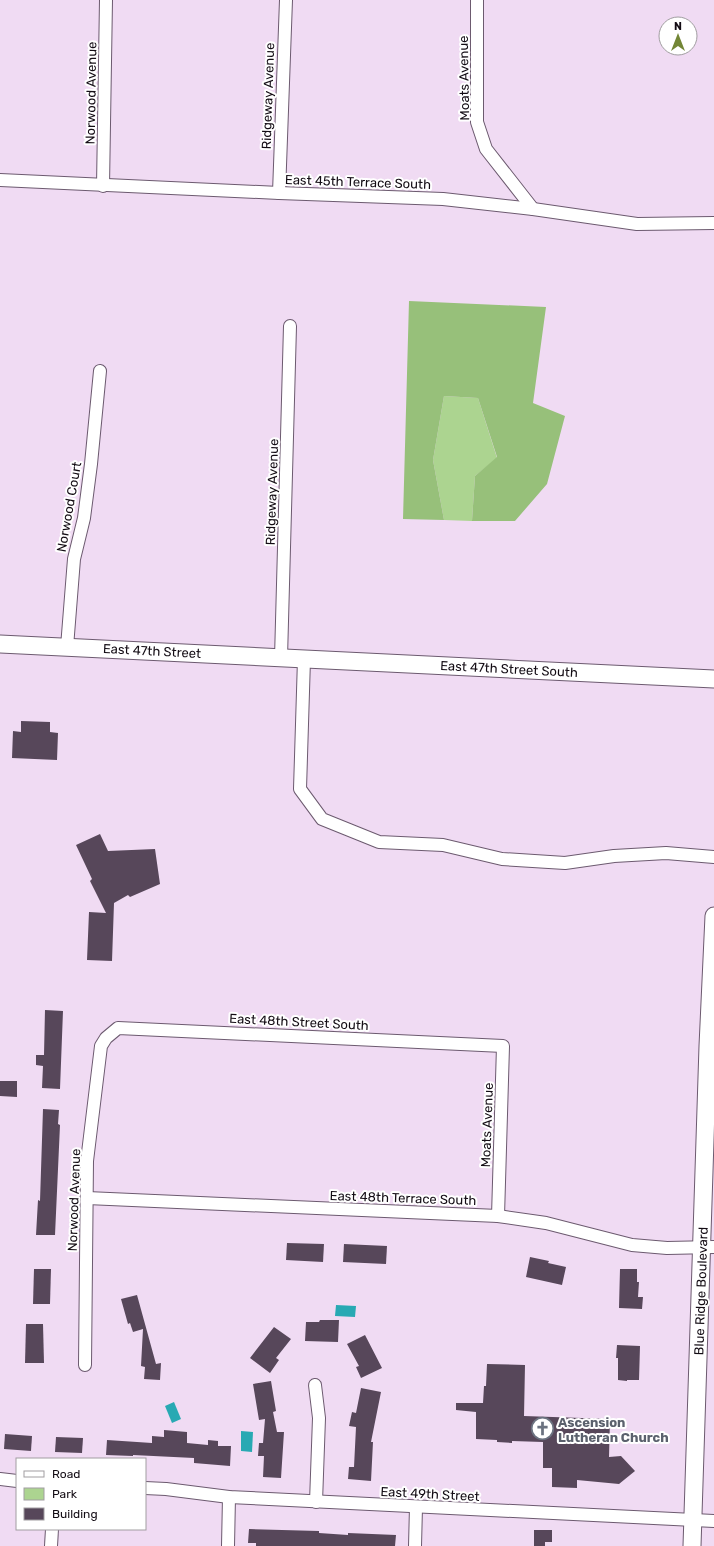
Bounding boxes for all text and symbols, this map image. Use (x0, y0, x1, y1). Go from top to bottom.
north arrow (658, 16, 698, 56)
text: N (674, 20, 682, 33)
street label: Moats Avenue (456, 35, 472, 121)
street label: Norwood Avenue (83, 42, 99, 144)
street label: Ridgeway Avenue (259, 42, 278, 150)
street label: East 45th Terrace South (285, 172, 431, 192)
street label: Ridgeway Avenue (263, 438, 282, 546)
street label: Norwood Court (54, 461, 84, 553)
street label: East 47th Street (103, 641, 201, 661)
street label: East 47th Street South (440, 658, 578, 680)
street label: East 48th Street South (229, 1011, 369, 1033)
street label: Moats Avenue (478, 1082, 496, 1168)
street label: Norwood Avenue (65, 1148, 83, 1252)
street label: East 48th Terrace South (329, 1188, 477, 1208)
street label: Blue Ridge Boulevard (691, 1226, 712, 1356)
place label: Ascension Lutheran Church (558, 1415, 669, 1445)
church icon: Ascension Lutheran Church (530, 1416, 556, 1442)
legend (16, 1458, 146, 1530)
text: Road (52, 1467, 80, 1481)
street label: East 49th Street (380, 1484, 480, 1504)
text: Park (52, 1487, 78, 1501)
text: Building (52, 1507, 98, 1521)

